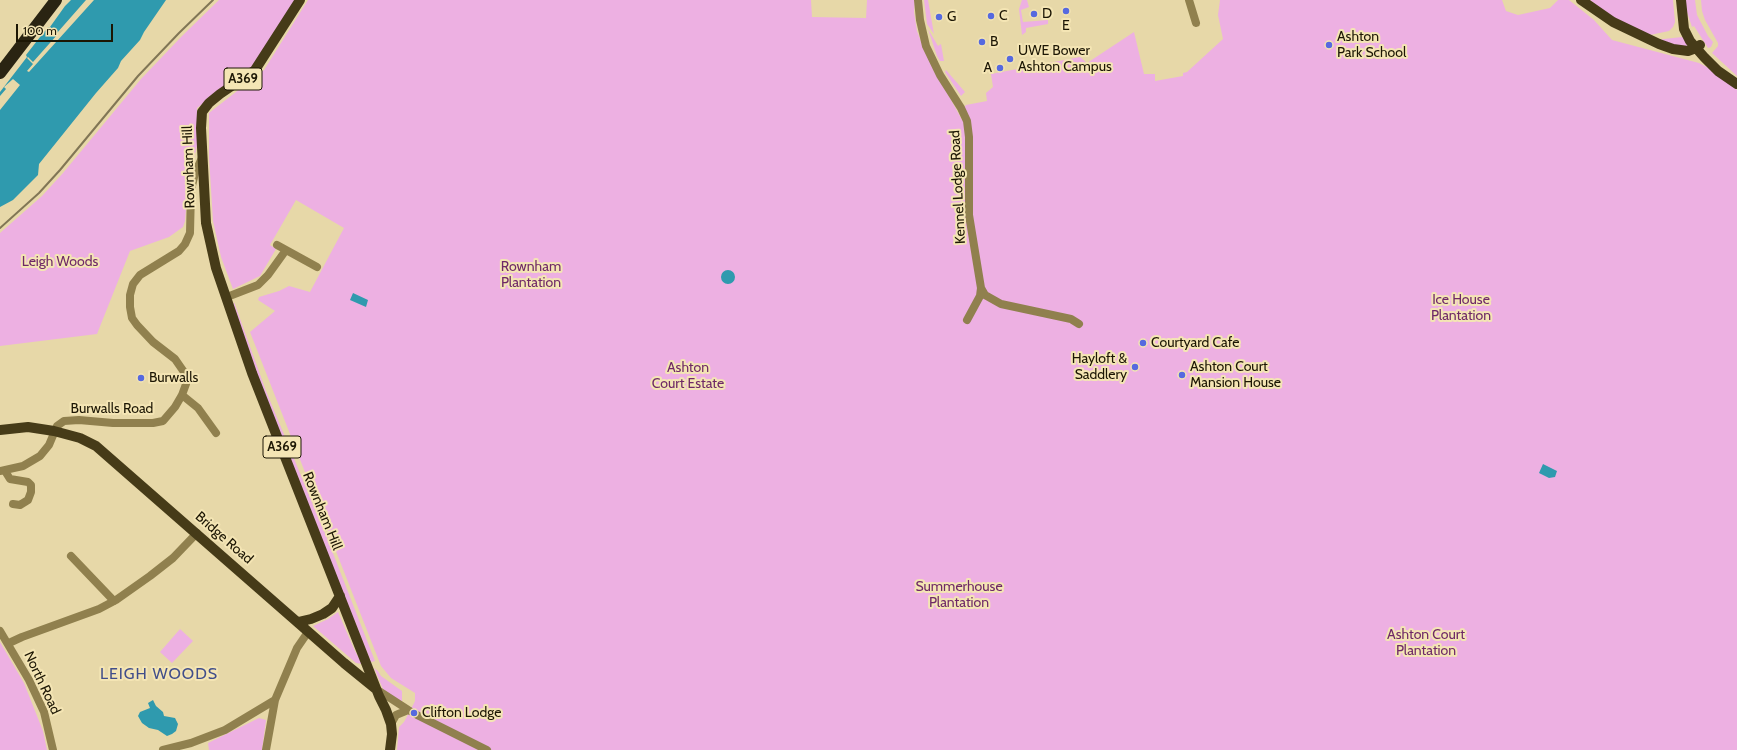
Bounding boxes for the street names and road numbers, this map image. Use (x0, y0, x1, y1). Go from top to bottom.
road number: A369 (224, 68, 262, 90)
street label: Rownham Hill (179, 125, 199, 209)
street label: Kennel Lodge Road (947, 130, 969, 244)
street label: Burwalls Road (71, 401, 153, 417)
road number: A369 (263, 436, 301, 458)
street label: Rownham Hill (299, 469, 345, 553)
street label: Bridge Road (192, 508, 256, 568)
street label: North Road (20, 649, 64, 717)

